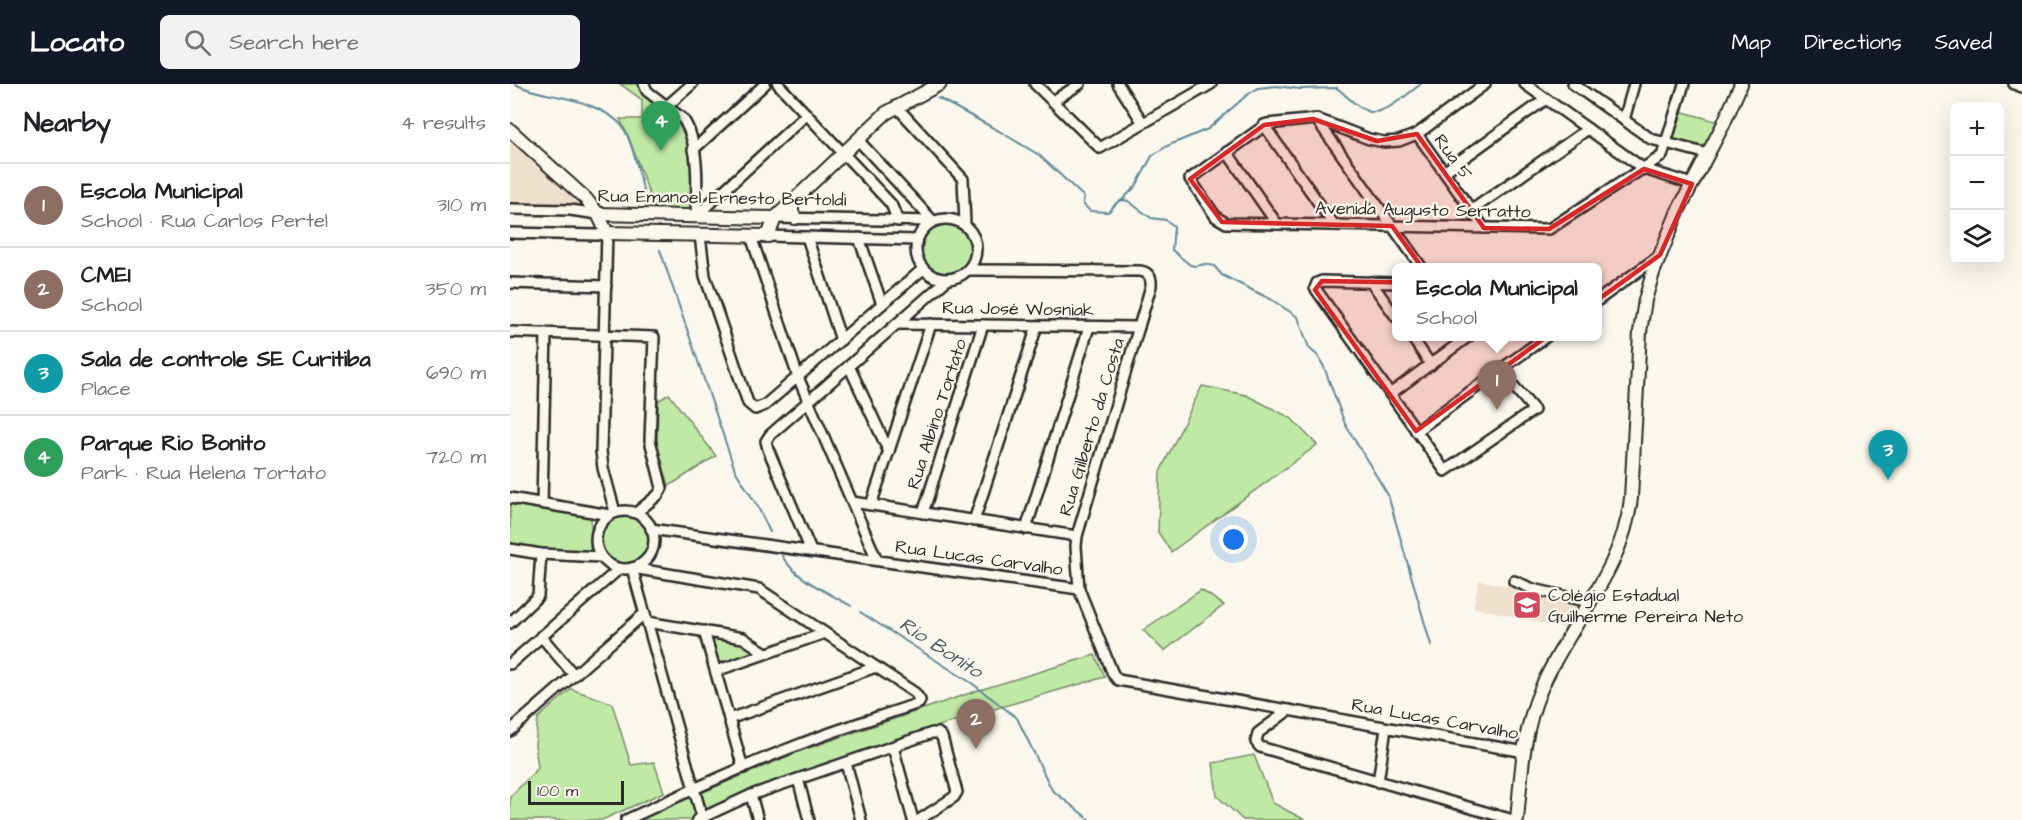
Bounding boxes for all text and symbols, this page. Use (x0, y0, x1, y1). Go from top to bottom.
search box (160, 15, 580, 69)
text: Locato (30, 23, 124, 62)
icon: search (181, 26, 214, 59)
text: Search here (229, 27, 359, 58)
text: Map (1731, 28, 1771, 57)
text: Directions (1804, 28, 1902, 57)
text: Saved (1935, 28, 1992, 57)
pin: 4 (642, 101, 680, 151)
map controls (1950, 102, 2004, 264)
button: + (1950, 102, 2004, 156)
text: Nearby (24, 105, 111, 141)
text: 4 results (401, 109, 486, 137)
street label: Rua 5 (1428, 129, 1478, 185)
button: − (1950, 156, 2004, 210)
text: Escola Municipal (81, 176, 243, 207)
street label: Rua Emanoel Ernesto Bertoldi (597, 183, 847, 213)
text: 1 (42, 191, 45, 219)
text: 310 m (437, 191, 486, 219)
street label: Avenida Augusto Serratto (1315, 196, 1531, 225)
text: School · Rua Carlos Pertel (81, 207, 328, 235)
button: layers (1950, 210, 2004, 264)
text: CMEI (81, 260, 131, 291)
popup (1392, 263, 1602, 341)
text: Escola Municipal (1416, 273, 1578, 304)
text: 2 (38, 275, 49, 303)
text: 350 m (425, 275, 486, 303)
text: School (81, 291, 142, 319)
street label: Rua José Wosniak (942, 295, 1094, 323)
text: School (1416, 304, 1477, 332)
street label: Rua Albino Tortato (901, 335, 973, 493)
street label: Rua Gilberto da Costa (1053, 335, 1131, 519)
text: Sala de controle SE Curitiba (81, 344, 371, 375)
text: 3 (38, 359, 49, 387)
text: 690 m (426, 359, 486, 387)
pin: 1 (1478, 360, 1516, 410)
text: Place (81, 375, 131, 403)
text: Parque Rio Bonito (81, 428, 265, 459)
pin: 3 (1868, 430, 1908, 480)
text: 4 (37, 443, 50, 471)
text: 720 m (426, 443, 486, 471)
text: Park · Rua Helena Tortato (81, 459, 326, 487)
your location (1219, 525, 1248, 554)
street label: Rua Lucas Carvalho (894, 534, 1064, 582)
place label: Colégio Estadual Guilherme Pereira Neto (1548, 583, 1743, 629)
school or university icon: Colégio Estadual Guilherme Pereira Neto (1511, 589, 1543, 621)
water label: Rio Bonito (894, 611, 990, 686)
street label: Rua Lucas Carvalho (1350, 692, 1520, 746)
pin: 2 (956, 700, 996, 749)
scale bar (528, 778, 624, 806)
text: 100 m (537, 780, 578, 802)

